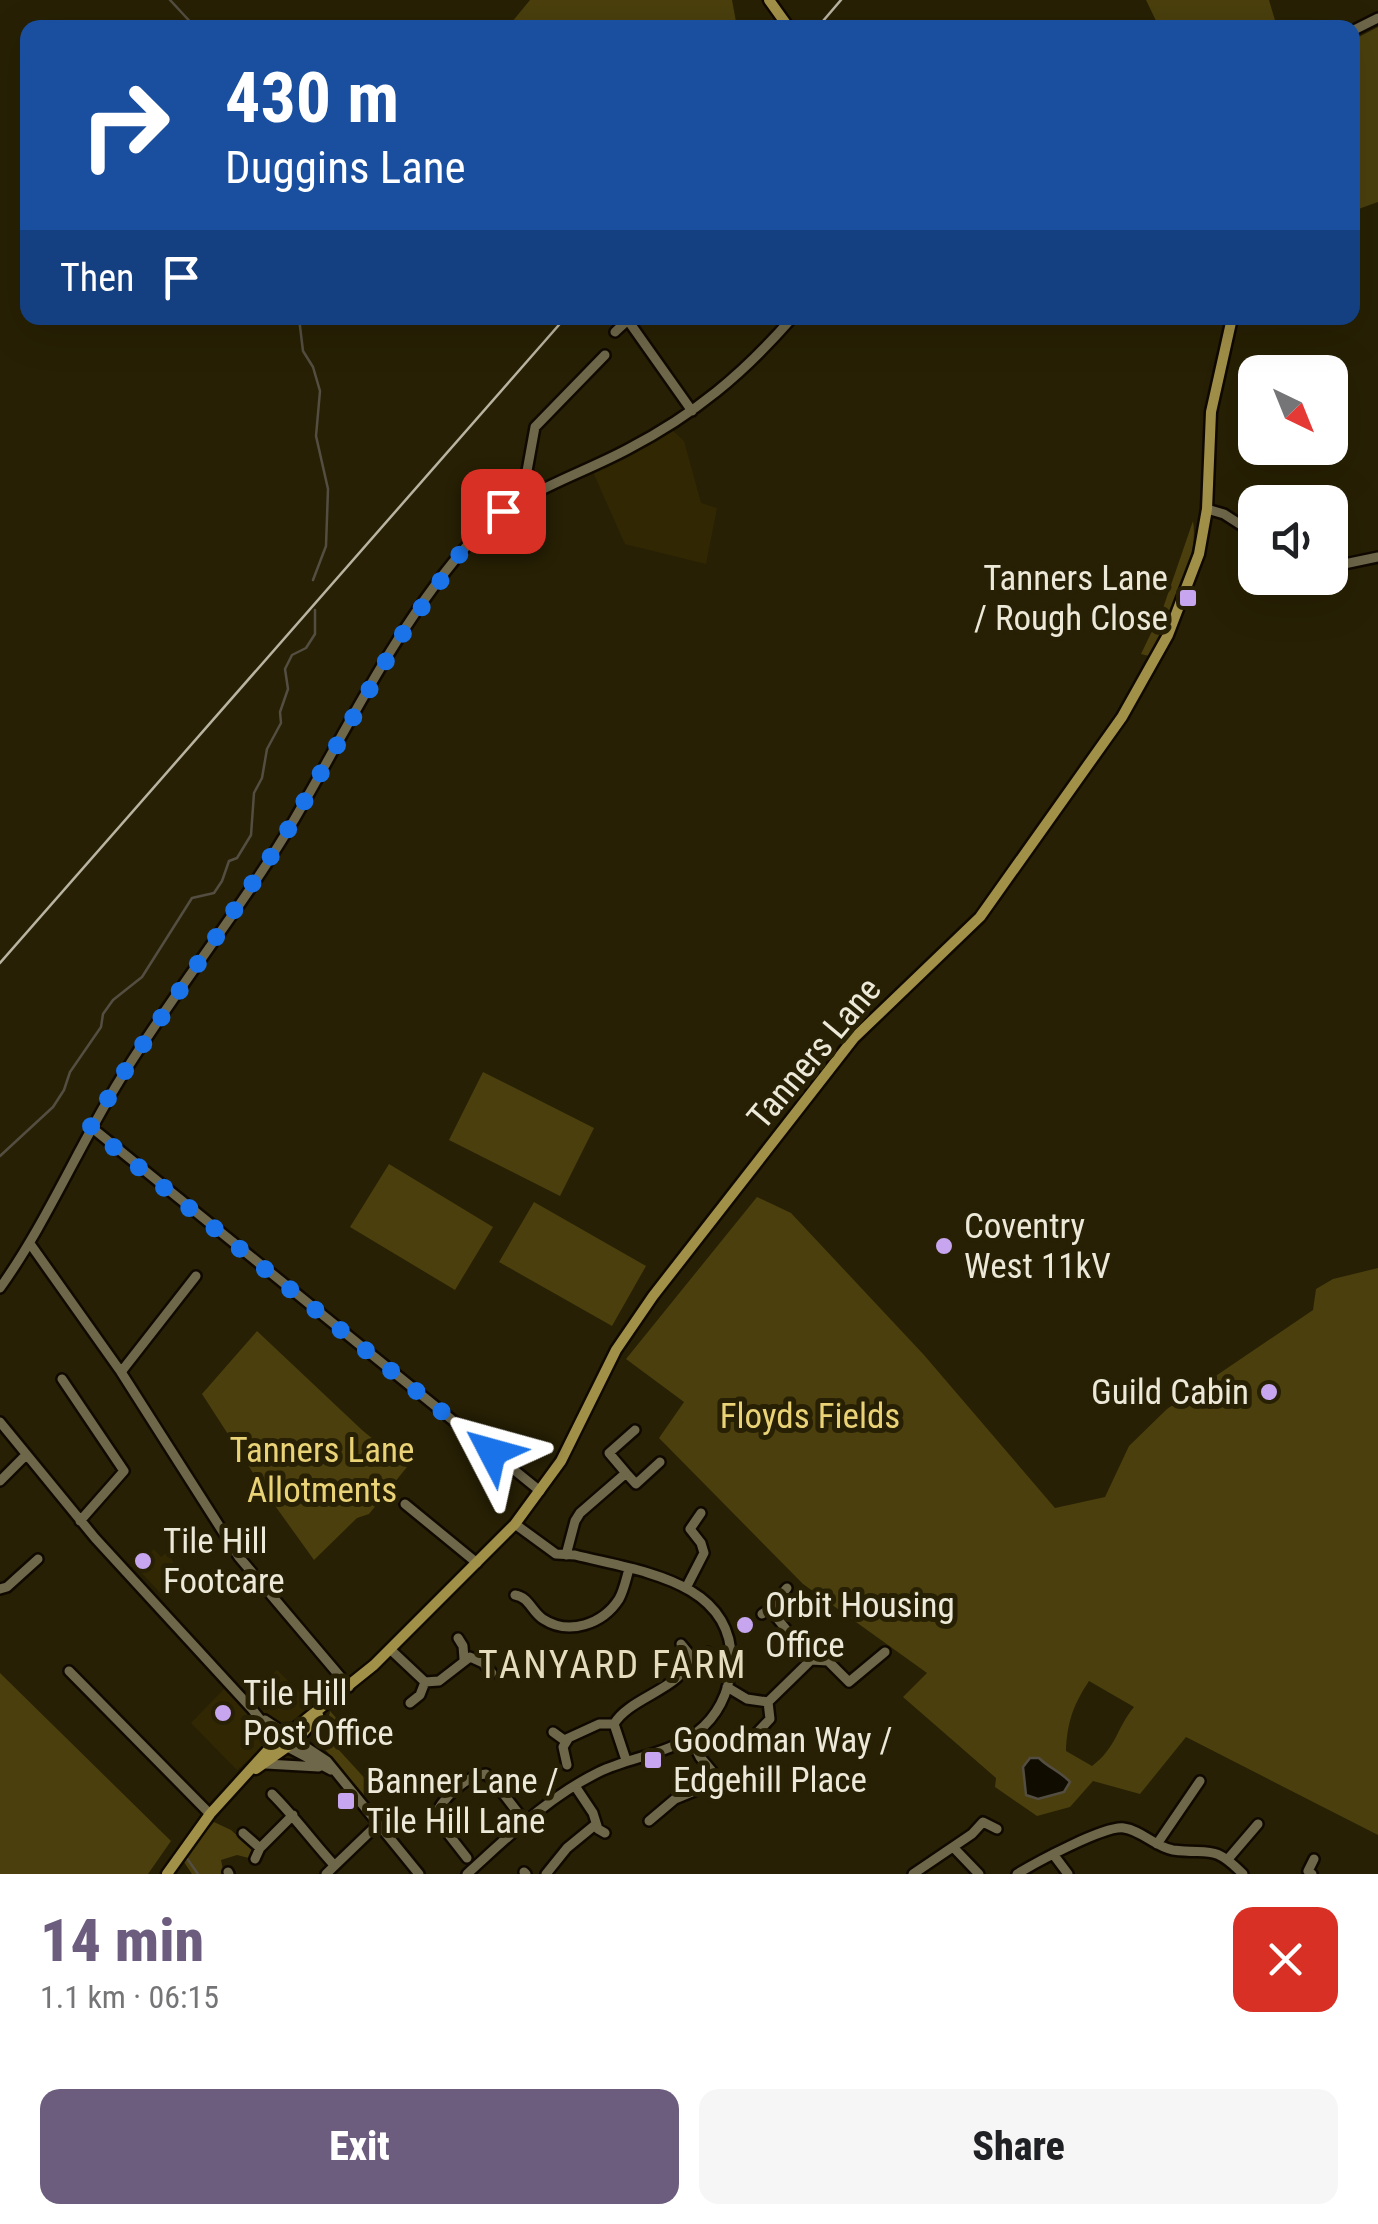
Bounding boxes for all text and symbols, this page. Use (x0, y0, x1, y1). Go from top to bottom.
text: 430 m (225, 57, 399, 139)
icon: right (60, 60, 190, 190)
text: Duggins Lane (225, 141, 466, 194)
icon: arrive (154, 250, 209, 305)
text: Then (60, 256, 134, 300)
north arrow (1238, 355, 1348, 465)
map controls (1238, 355, 1348, 595)
pin (461, 469, 546, 554)
icon: arrive (476, 484, 531, 539)
button: sound (1238, 485, 1348, 595)
place label: Tanners Lane / Rough Close (974, 558, 1168, 639)
marker: Tanners Lane / Rough Close (1177, 587, 1199, 609)
street label: Tanners Lane (739, 969, 889, 1137)
place label: Coventry West 11kV (964, 1206, 1111, 1287)
marker: Coventry West 11kV (933, 1235, 955, 1257)
place label: Guild Cabin (1091, 1372, 1249, 1413)
marker: Guild Cabin (1258, 1381, 1280, 1403)
park label: Floyds Fields (720, 1396, 900, 1437)
position arrow (440, 1400, 544, 1504)
park label: Tanners Lane Allotments (230, 1430, 414, 1511)
place label: Tile Hill Footcare (163, 1521, 285, 1602)
marker: Tile Hill Footcare (132, 1550, 154, 1572)
place label: Orbit Housing Office (765, 1585, 955, 1666)
marker: Orbit Housing Office (734, 1614, 756, 1636)
district label: TANYARD FARM (478, 1643, 748, 1687)
place label: Tile Hill Post Office (243, 1673, 394, 1754)
marker: Tile Hill Post Office (212, 1702, 234, 1724)
place label: Goodman Way / Edgehill Place (673, 1720, 893, 1801)
marker: Goodman Way / Edgehill Place (642, 1749, 664, 1771)
place label: Banner Lane / Tile Hill Lane (366, 1761, 559, 1842)
marker: Banner Lane / Tile Hill Lane (335, 1790, 357, 1812)
text: 14 min (40, 1905, 204, 1976)
button: close (1233, 1907, 1338, 2012)
text: 1.1 km · 06:15 (40, 1978, 219, 2016)
button: Exit (40, 2089, 679, 2204)
button: Share (699, 2089, 1338, 2204)

